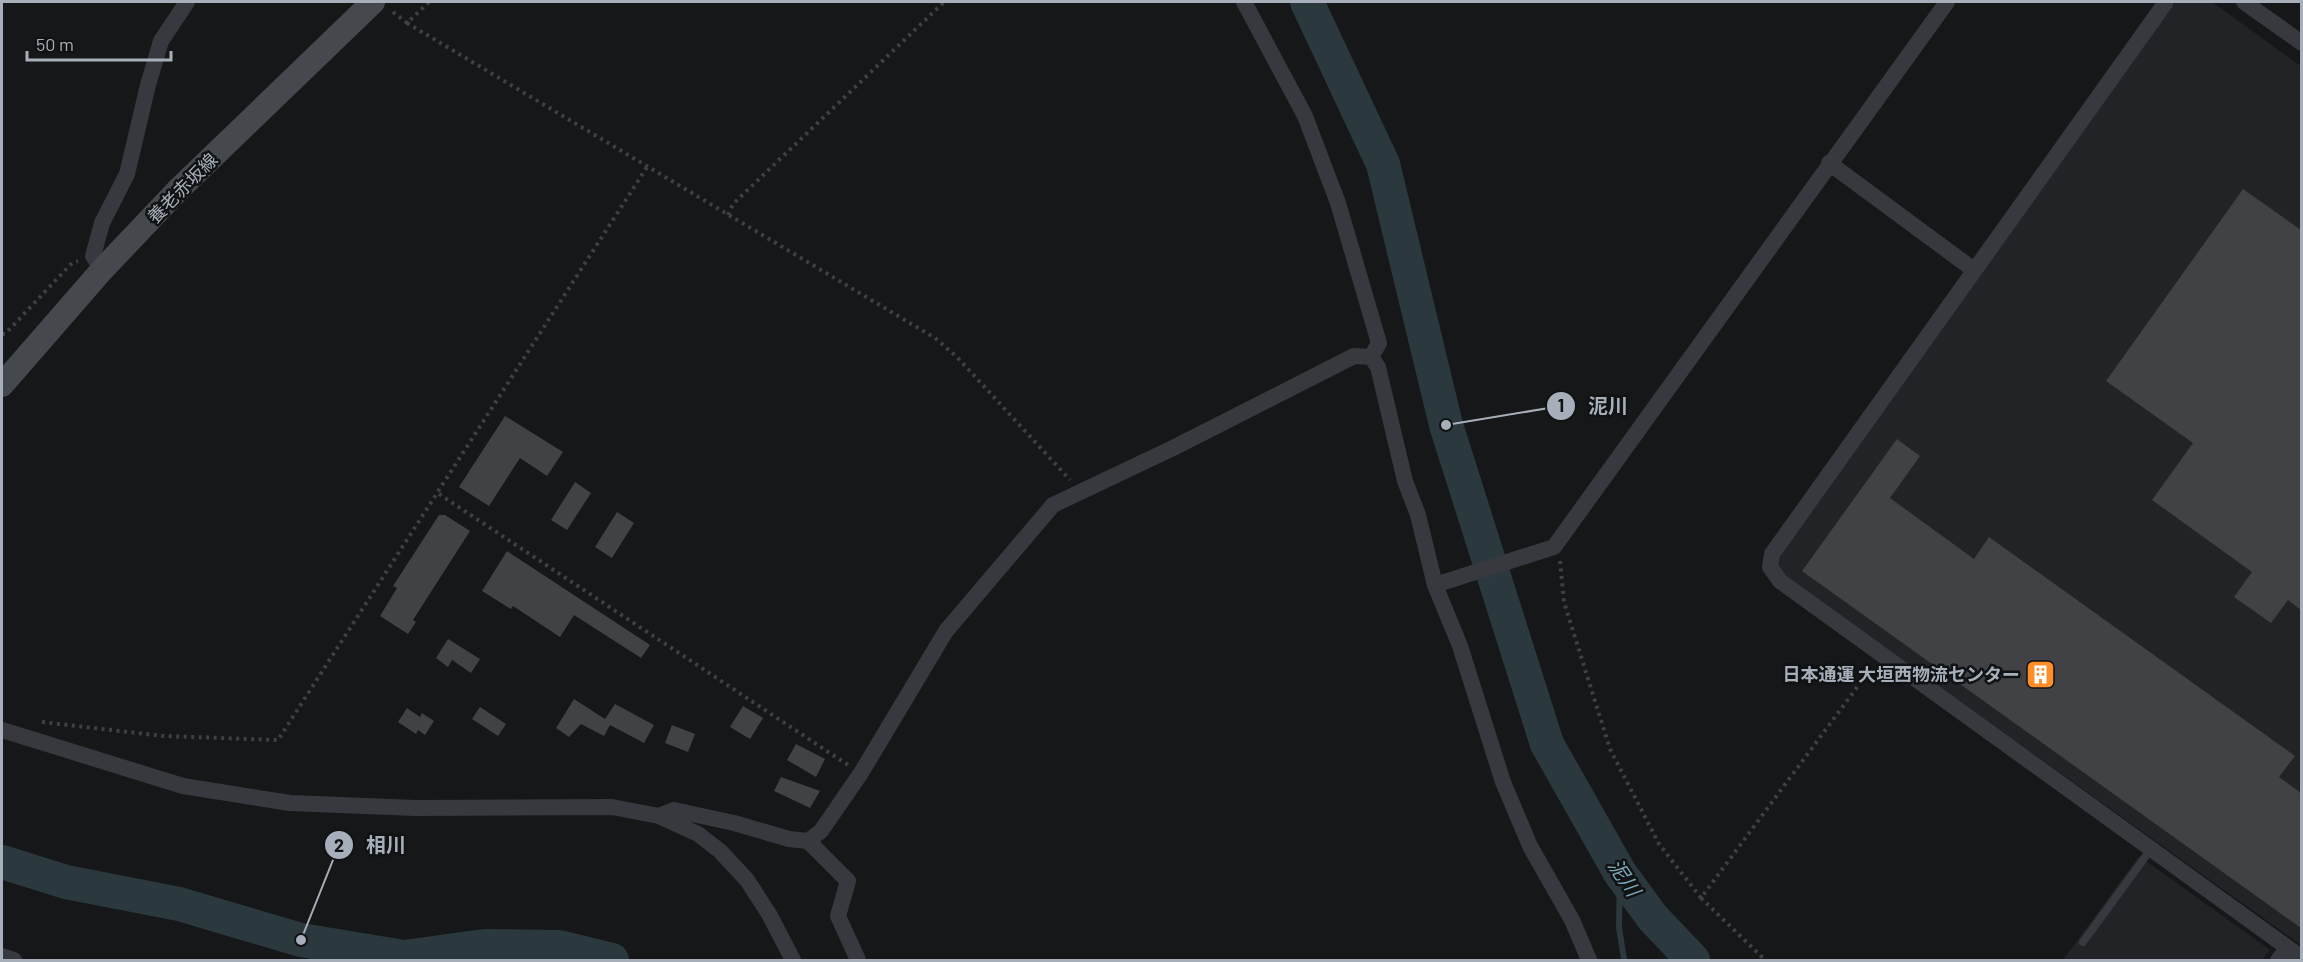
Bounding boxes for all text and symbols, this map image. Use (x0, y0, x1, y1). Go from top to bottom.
scale bar (27, 24, 171, 62)
text: 50 m (36, 33, 74, 55)
street label: 養老赤坂線 (142, 148, 222, 228)
callout: 泥川 (1546, 387, 1640, 425)
text: 泥川 (1588, 393, 1628, 417)
text: 1 (1558, 394, 1564, 416)
building icon: 日本通運 大垣西物流センター (2025, 658, 2057, 690)
place label: 日本通運 大垣西物流センター (1782, 663, 2020, 685)
callout: 相川 (324, 826, 418, 864)
text: 相川 (366, 832, 406, 856)
text: 2 (334, 834, 344, 856)
water label: 泥川 (1604, 854, 1647, 902)

